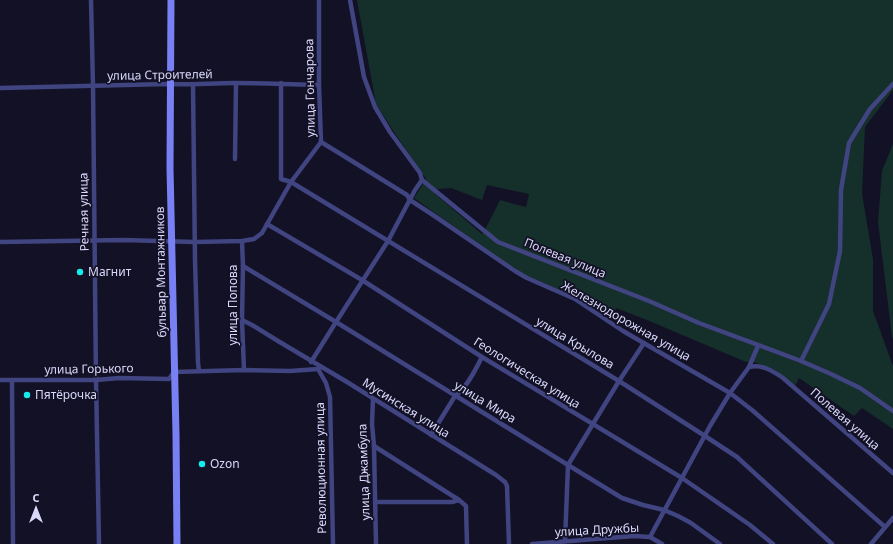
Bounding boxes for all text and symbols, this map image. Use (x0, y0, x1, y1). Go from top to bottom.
street label: улица Гончарова (300, 38, 319, 138)
street label: улица Строителей (107, 65, 213, 84)
street label: Речная улица (74, 172, 93, 252)
street label: бульвар Монтажников (151, 206, 170, 338)
street label: Полевая улица (522, 233, 609, 282)
place label: Магнит (88, 263, 132, 280)
street label: улица Попова (224, 265, 241, 345)
marker: Магнит (75, 267, 85, 277)
street label: Железнодорожная улица (558, 276, 694, 365)
street label: улица Крылова (533, 312, 618, 373)
street label: Геологическая улица (471, 333, 584, 412)
street label: улица Горького (44, 359, 134, 378)
street label: Мусинская улица (359, 374, 453, 441)
street label: улица Мира (451, 376, 519, 427)
street label: Полевая улица (807, 384, 884, 454)
place label: Пятёрочка (35, 386, 97, 403)
marker: Пятёрочка (22, 390, 32, 400)
street label: Революционная улица (311, 402, 330, 534)
street label: улица Джамбула (353, 423, 374, 521)
place label: Ozon (210, 455, 240, 472)
marker: Ozon (197, 459, 207, 469)
north arrow (16, 488, 56, 528)
text: С (32, 490, 40, 505)
street label: улица Дружбы (554, 519, 640, 540)

